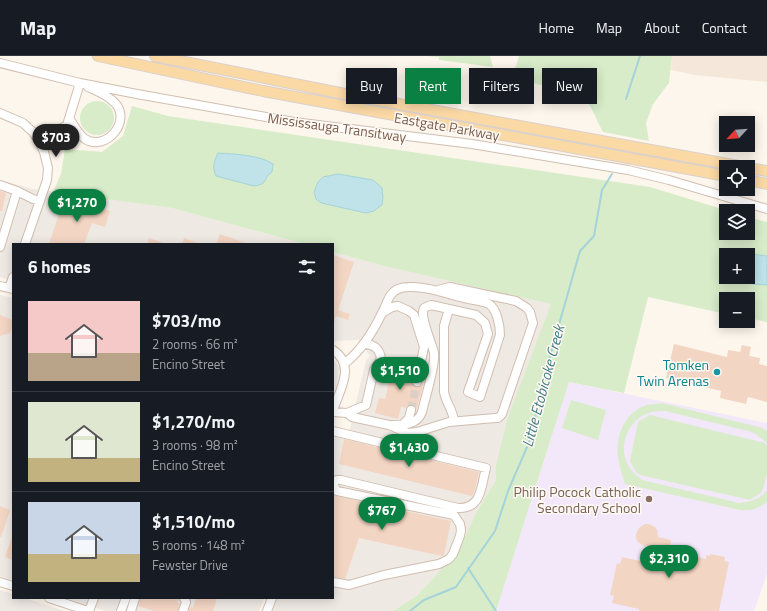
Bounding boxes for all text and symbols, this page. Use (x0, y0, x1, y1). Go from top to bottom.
text: Map (20, 13, 56, 42)
text: Home (539, 17, 574, 38)
text: Map (596, 17, 622, 38)
text: About (644, 17, 680, 38)
text: Contact (702, 17, 747, 38)
chip: Buy (346, 68, 397, 104)
chip: Rent (405, 68, 461, 104)
chip: Filters (469, 68, 534, 104)
chip: New (542, 68, 597, 104)
street label: Eastgate Parkway (393, 106, 502, 146)
street label: Mississauga Transitway (266, 107, 408, 147)
north arrow (719, 116, 755, 152)
map controls (719, 116, 755, 328)
pin: $703 (32, 124, 80, 158)
text: $703 (41, 127, 71, 147)
button: locate (719, 160, 755, 196)
pin: $1,270 (44, 189, 110, 223)
text: $1,270 (57, 192, 97, 212)
button: layers (719, 204, 755, 240)
button: + (719, 248, 755, 284)
text: 6 homes (28, 254, 91, 280)
icon: filters (296, 256, 318, 278)
button: − (719, 292, 755, 328)
text: $703/mo (152, 308, 221, 334)
icon: home (60, 317, 108, 365)
water label: Little Etobicoke Creek (516, 320, 571, 450)
text: 2 rooms · 66 m² (152, 334, 238, 354)
text: Encino Street (152, 354, 225, 374)
place label: Tomken Twin Arenas (637, 354, 709, 391)
pin: $1,510 (367, 357, 433, 391)
text: $1,510 (380, 360, 420, 380)
marker: Tomken Twin Arenas (712, 367, 722, 377)
text: $1,270/mo (152, 409, 235, 435)
icon: home (60, 418, 108, 466)
pin: $1,430 (376, 434, 442, 468)
text: 3 rooms · 98 m² (152, 435, 238, 455)
text: $1,430 (389, 437, 429, 457)
text: Encino Street (152, 455, 225, 475)
place label: Philip Pocock Catholic Secondary School (514, 481, 641, 518)
marker: Philip Pocock Catholic Secondary School (644, 494, 654, 504)
pin: $767 (358, 497, 406, 531)
text: $767 (367, 500, 397, 520)
text: $1,510/mo (152, 509, 235, 535)
icon: home (60, 518, 108, 566)
text: 5 rooms · 148 m² (152, 535, 245, 555)
pin: $2,310 (636, 545, 702, 579)
text: $2,310 (649, 548, 689, 568)
text: Fewster Drive (152, 555, 228, 575)

